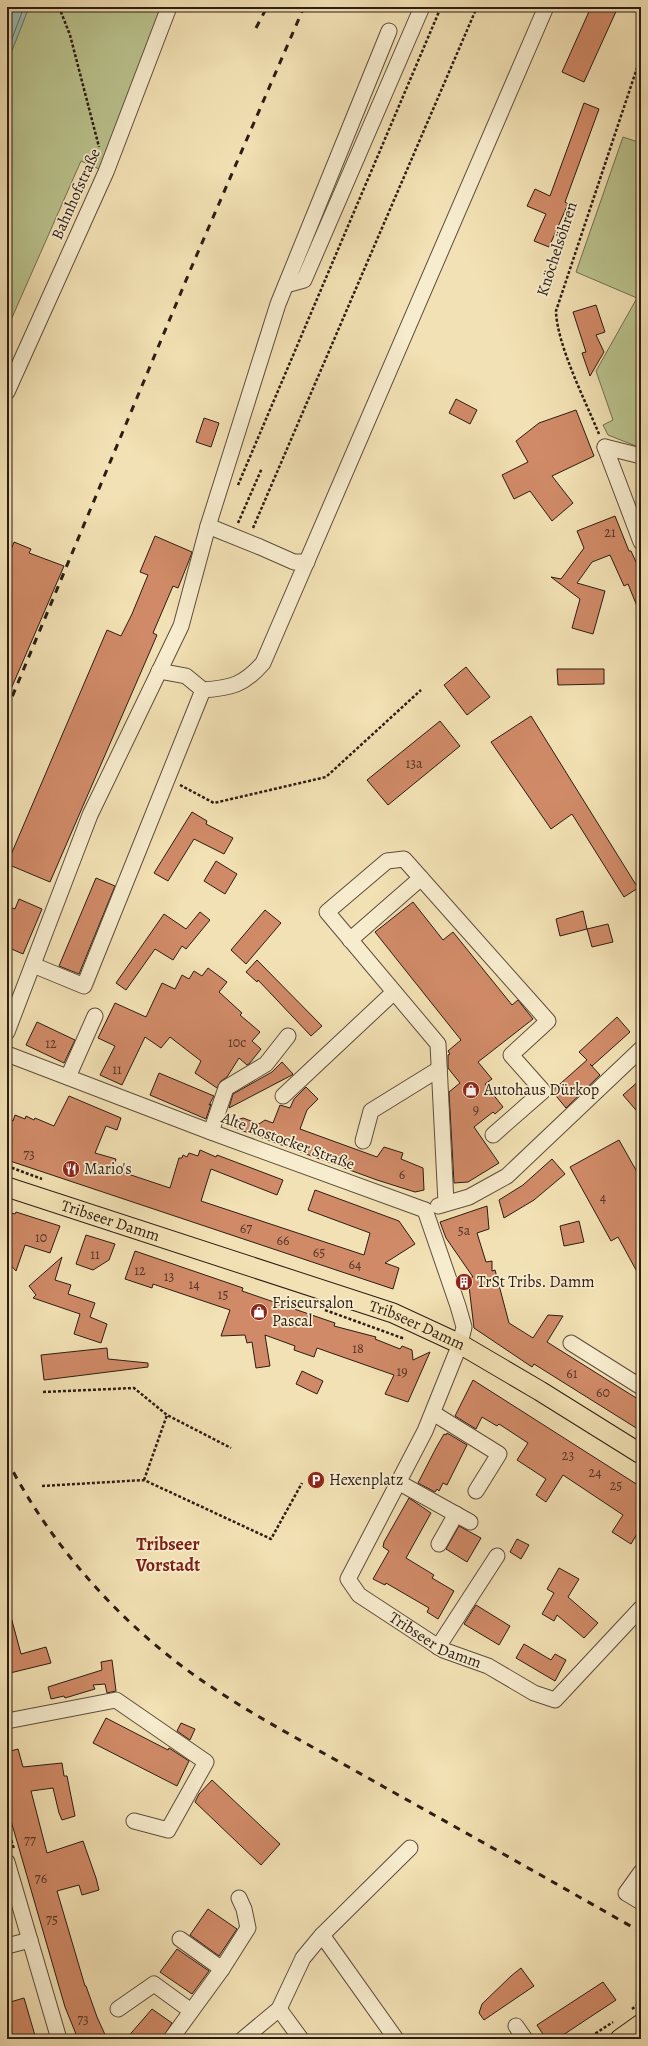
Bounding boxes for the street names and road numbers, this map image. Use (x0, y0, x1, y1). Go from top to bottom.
street label: Bahnhofstraße (46, 145, 106, 243)
street label: Knöchelsöhren (531, 199, 583, 299)
street label: Alte Rostocker Straße (217, 1106, 358, 1175)
street label: Tribseer Damm (58, 1194, 163, 1247)
street label: Tribseer Damm (366, 1295, 469, 1356)
street label: Tribseer Damm (385, 1607, 484, 1674)

